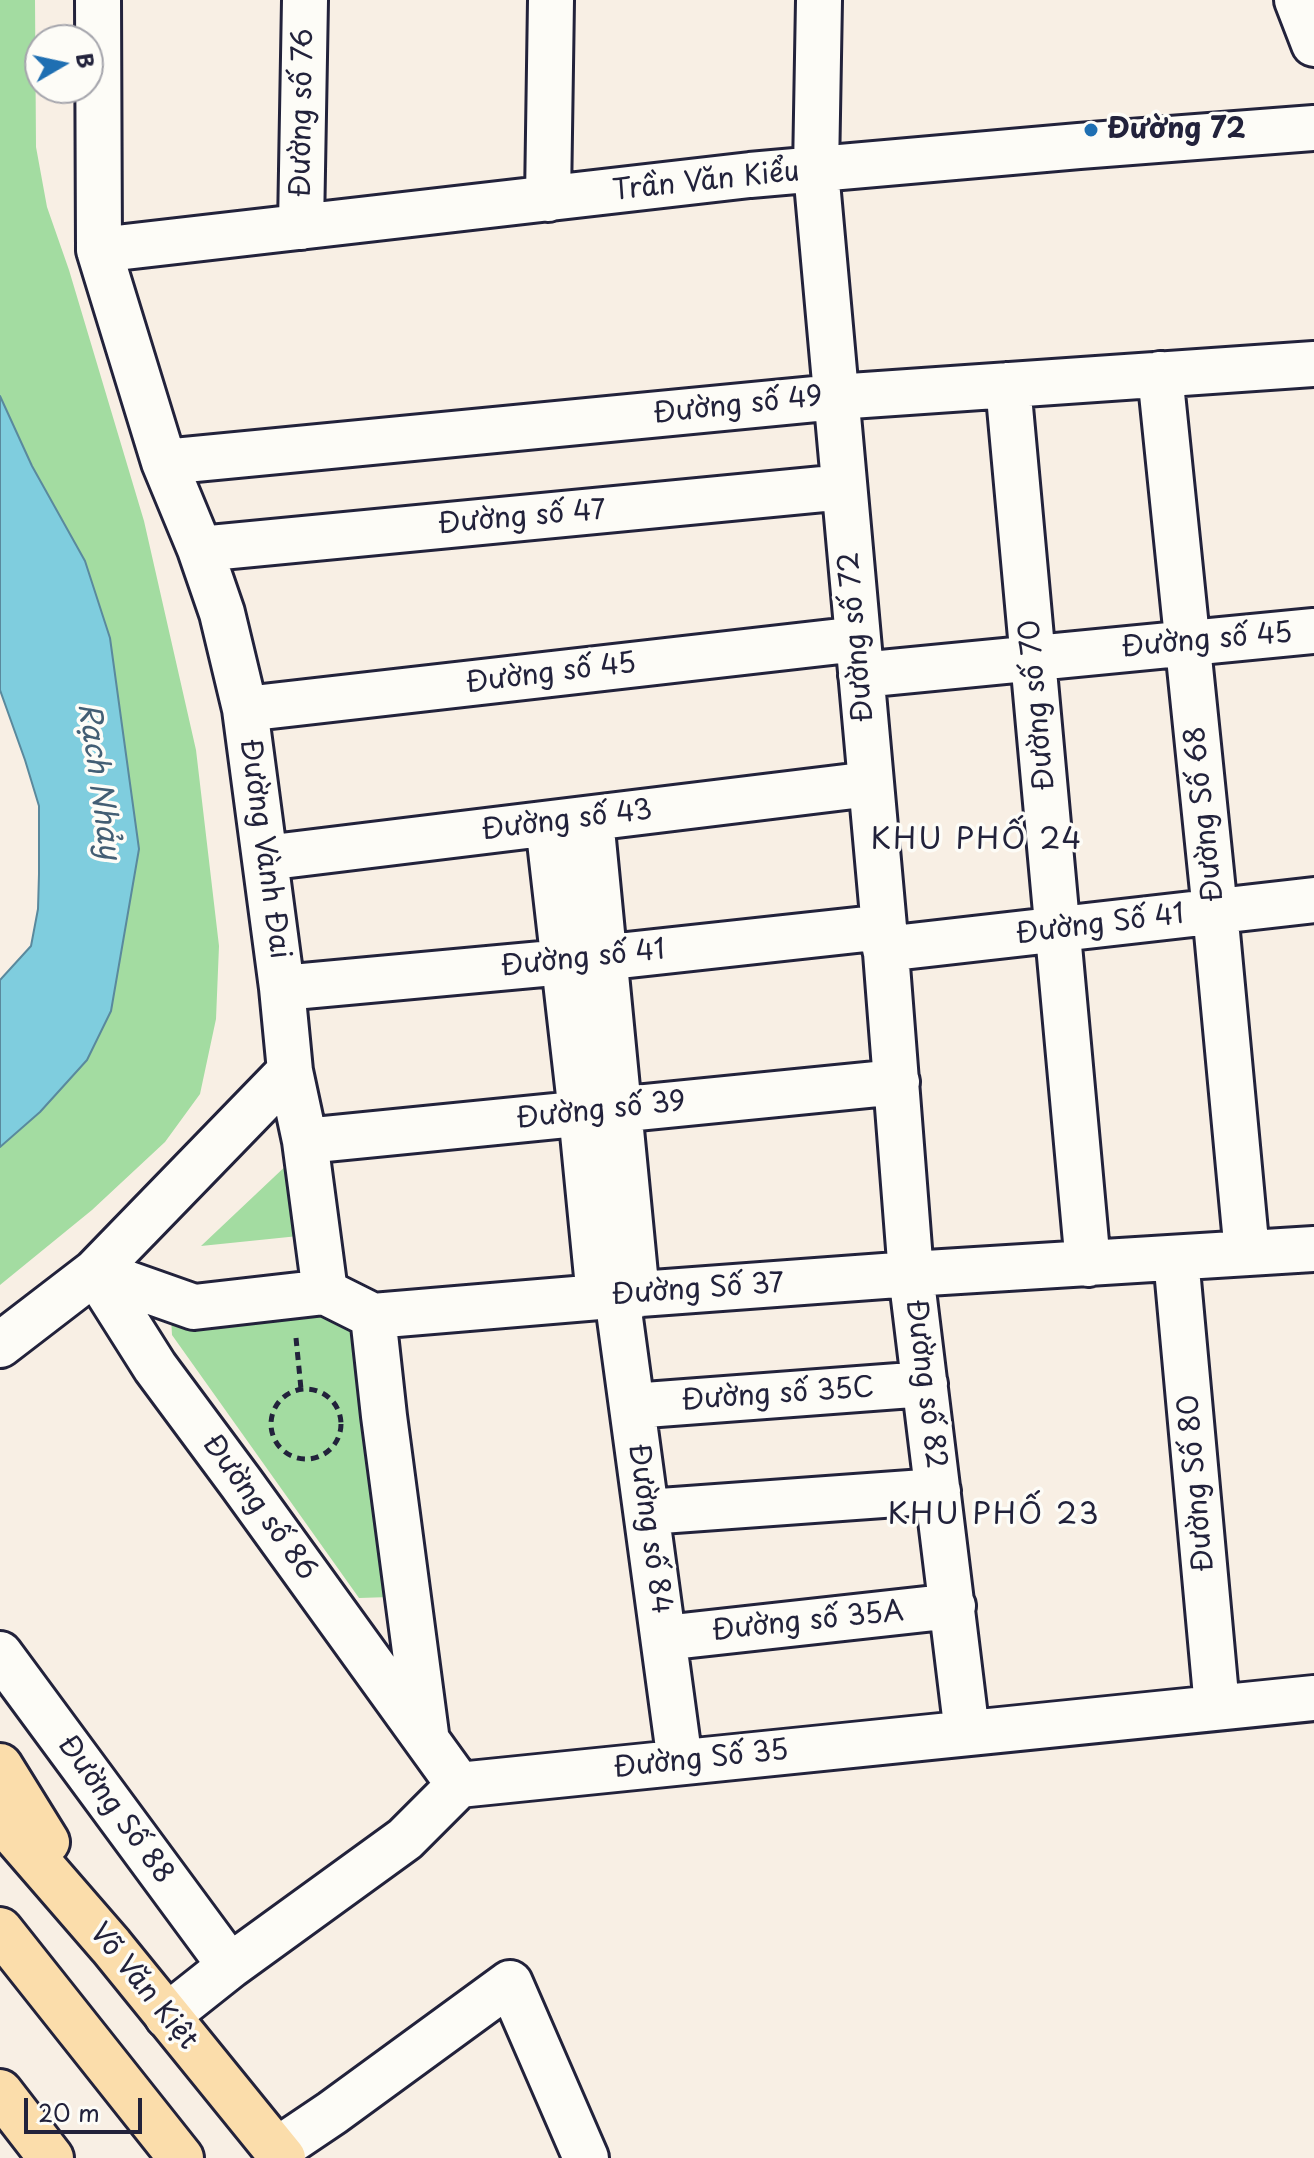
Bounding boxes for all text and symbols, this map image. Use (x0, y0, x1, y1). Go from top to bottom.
north arrow (24, 24, 104, 104)
street label: Đường số 76 (285, 28, 321, 198)
text: B (69, 50, 104, 71)
place label: Đường 72 (1107, 113, 1246, 147)
marker: Đường 72 (1082, 121, 1100, 139)
street label: Trần Văn Kiểu (611, 155, 801, 209)
street label: Đường số 49 (652, 380, 824, 432)
street label: Đường số 47 (437, 494, 607, 542)
street label: Đường số 72 (833, 550, 881, 724)
street label: Đường số 45 (1120, 617, 1294, 665)
street label: Đường số 70 (1014, 618, 1062, 792)
street label: Đường số 45 (464, 647, 638, 701)
water label: Rạch Nhảy (69, 700, 127, 862)
street label: Đường Số 68 (1179, 724, 1231, 904)
street label: Đường Vành Đai (232, 737, 296, 961)
street label: Đường số 43 (480, 794, 654, 848)
district label: KHU PHỐ 24 (870, 823, 1084, 859)
street label: Đường Số 41 (1014, 898, 1186, 952)
street label: Đường số 41 (499, 934, 667, 984)
street label: Đường số 39 (515, 1085, 687, 1137)
street label: Đường Số 37 (611, 1267, 785, 1313)
street label: Đường số 82 (898, 1297, 952, 1471)
street label: Đường số 35C (681, 1372, 875, 1418)
street label: Đường Số 80 (1173, 1393, 1221, 1573)
street label: Đường số 86 (195, 1429, 323, 1587)
street label: Đường số 84 (620, 1442, 678, 1616)
district label: KHU PHỐ 23 (887, 1498, 1101, 1534)
street label: Đường số 35A (710, 1595, 906, 1649)
street label: Đường Số 88 (50, 1729, 180, 1891)
street label: Đường Số 35 (612, 1734, 790, 1786)
street label: Võ Văn Kiệt (82, 1917, 204, 2057)
scale bar (28, 2082, 146, 2132)
text: 20 m (38, 2094, 100, 2130)

